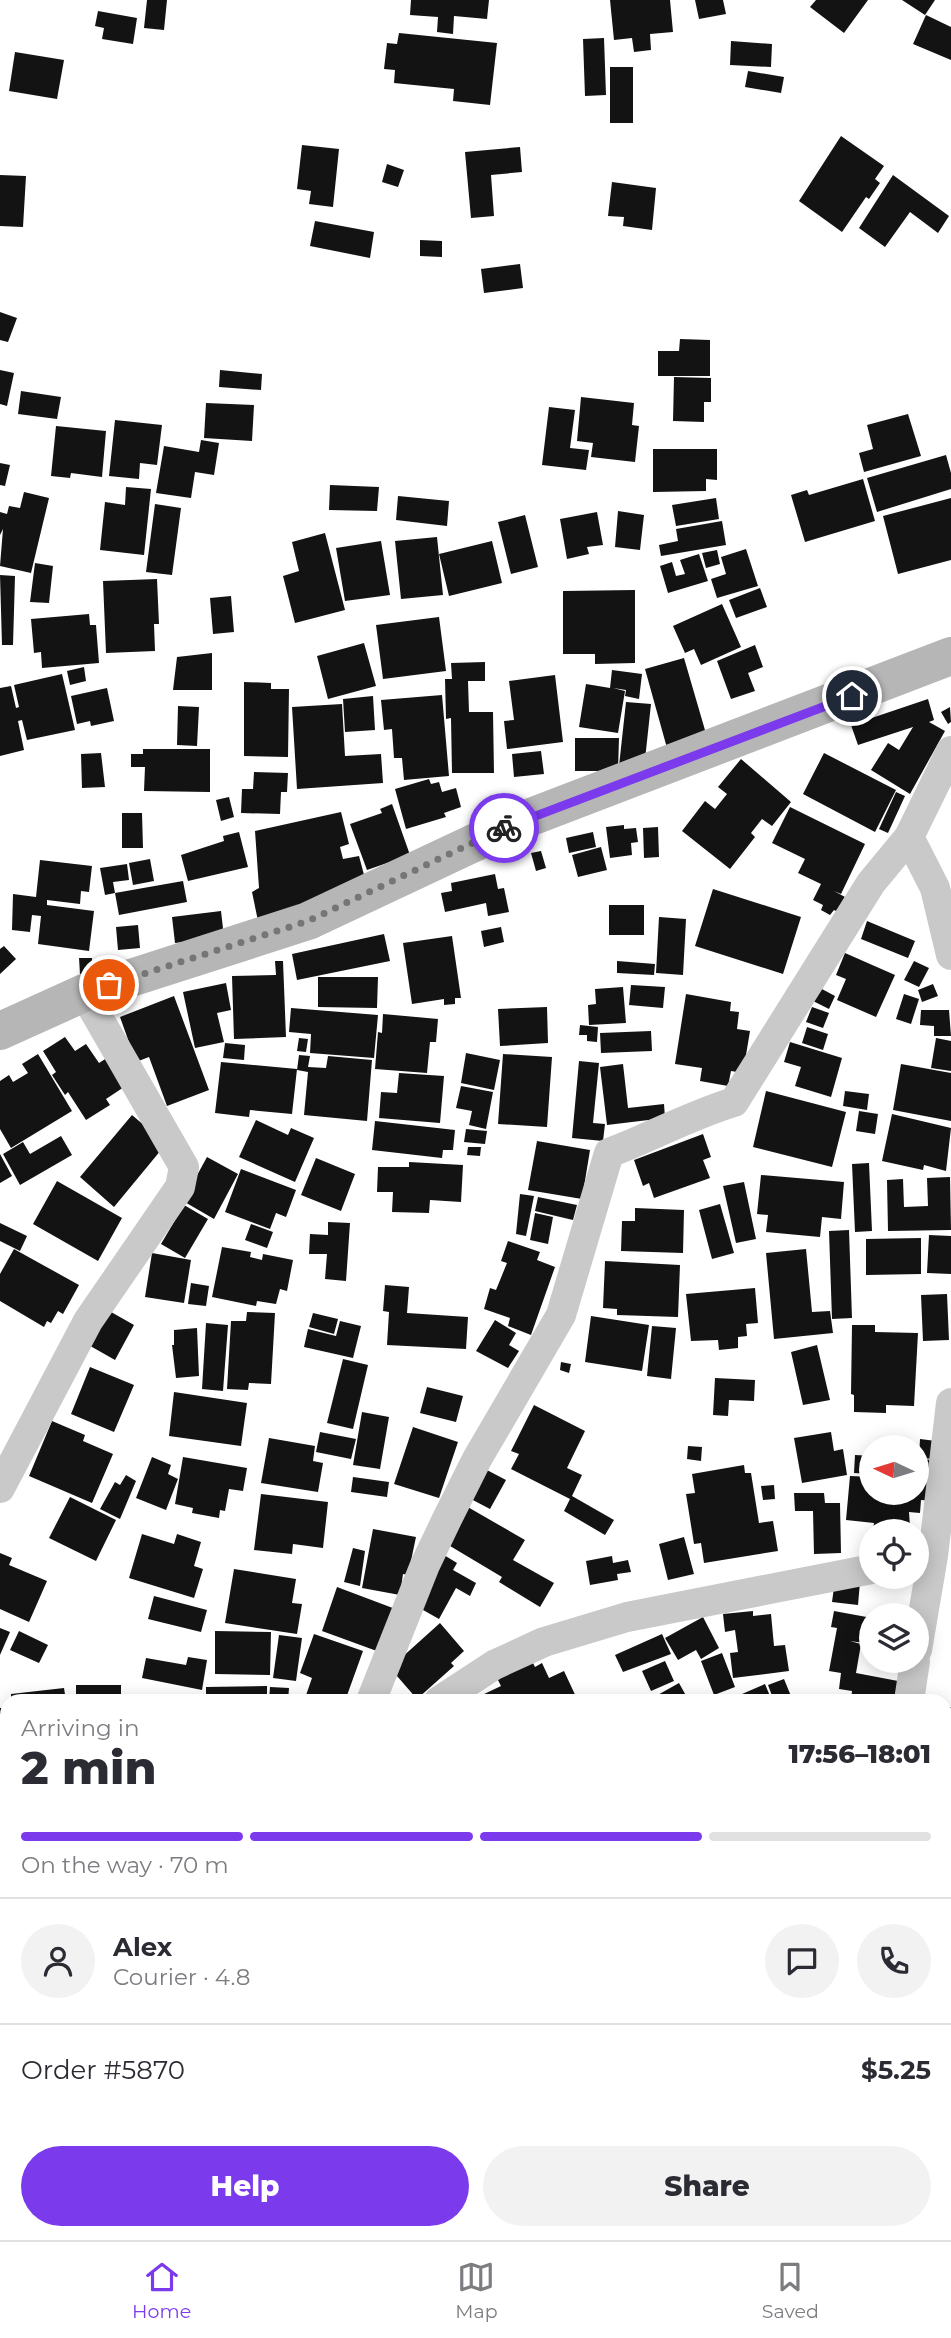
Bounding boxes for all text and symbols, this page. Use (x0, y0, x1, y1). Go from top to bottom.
pin (822, 666, 882, 726)
icon: home (833, 677, 871, 715)
courier (469, 793, 539, 863)
icon: bike (485, 809, 523, 847)
pin (79, 955, 139, 1015)
icon: bag (90, 966, 128, 1004)
north arrow (859, 1435, 929, 1505)
map controls (859, 1435, 929, 1673)
button: locate (859, 1519, 929, 1589)
button: layers (859, 1603, 929, 1673)
text: Arriving in (21, 1714, 140, 1742)
text: 17:56–18:01 (789, 1738, 931, 1770)
text: 2 min (21, 1739, 156, 1796)
text: On the way · 70 m (21, 1851, 229, 1879)
button: person (21, 1924, 95, 1998)
button: chat (765, 1924, 839, 1998)
button: phone (857, 1924, 931, 1998)
text: Alex (113, 1931, 172, 1963)
text: Courier · 4.8 (113, 1963, 250, 1991)
text: Order #5870 (21, 2054, 185, 2086)
text: $5.25 (861, 2054, 931, 2086)
button: Help (21, 2146, 469, 2226)
button: Share (483, 2146, 931, 2226)
tab: Home (132, 2258, 191, 2323)
tab: Map (455, 2258, 498, 2323)
tab: Saved (762, 2258, 819, 2323)

